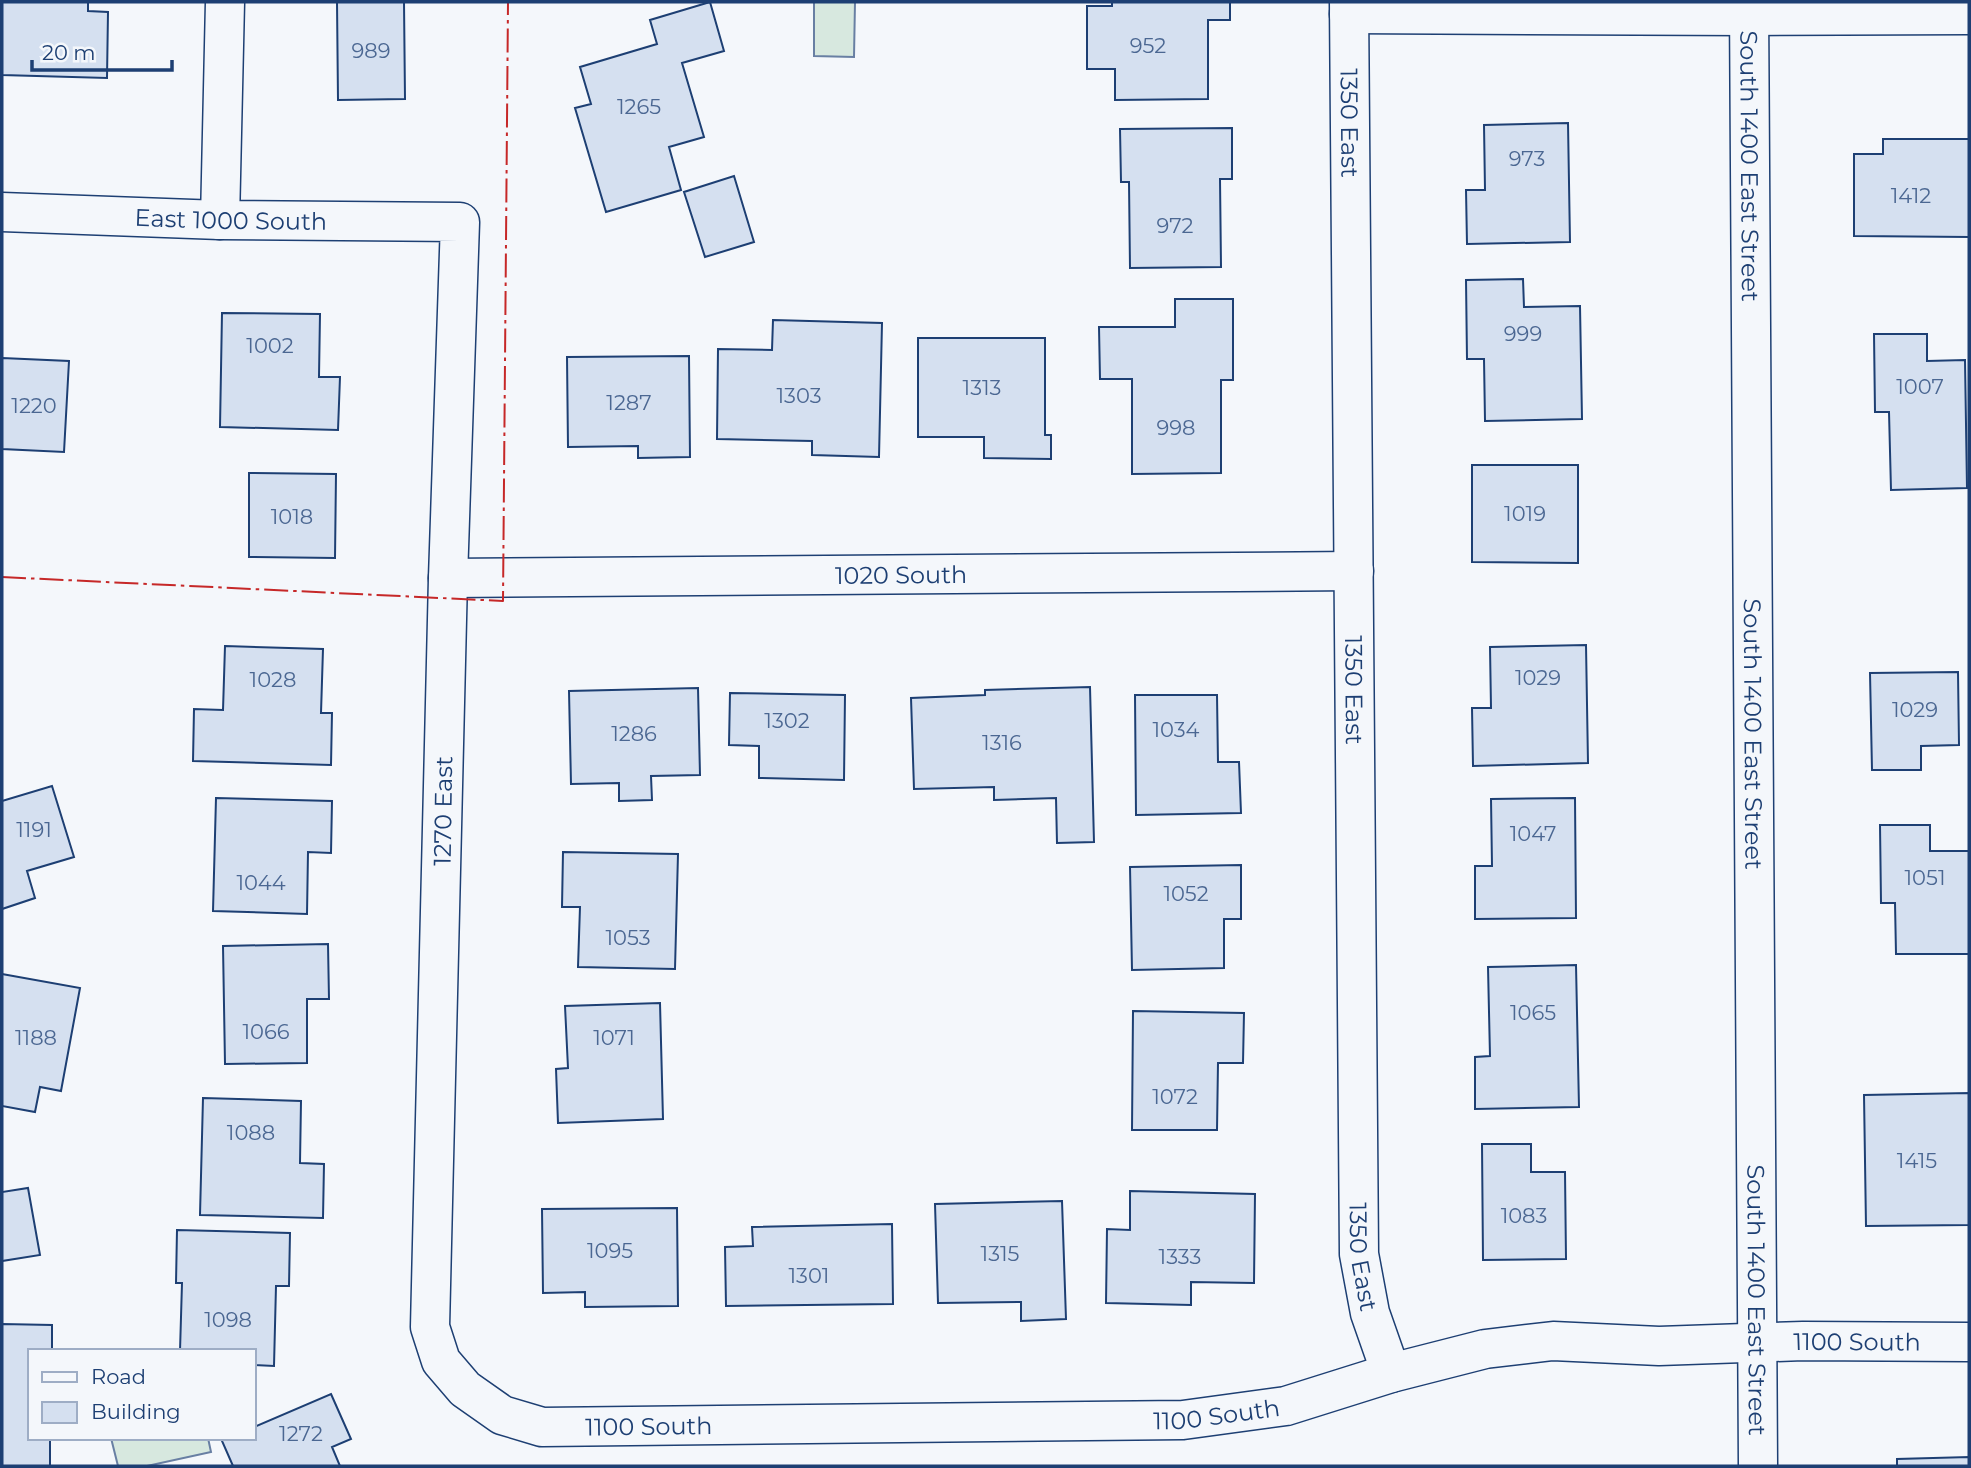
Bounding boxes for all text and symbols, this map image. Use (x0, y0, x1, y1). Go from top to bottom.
scale bar (32, 28, 172, 72)
street label: South 1400 East Street (1735, 30, 1765, 302)
house number: 952 (1130, 33, 1166, 58)
house number: 989 (352, 38, 390, 63)
text: 20 m (42, 40, 96, 65)
street label: 1350 East (1335, 68, 1365, 178)
house number: 1265 (617, 94, 661, 119)
house number: 973 (1509, 146, 1545, 171)
house number: 1412 (1891, 183, 1931, 208)
street label: East 1000 South (134, 202, 327, 235)
house number: 972 (1157, 213, 1194, 238)
house number: 999 (1504, 321, 1542, 346)
house number: 1002 (246, 333, 294, 358)
house number: 1007 (1896, 374, 1944, 399)
house number: 1313 (963, 375, 1001, 400)
house number: 1303 (777, 383, 821, 408)
house number: 1287 (606, 390, 652, 415)
house number: 1220 (11, 393, 57, 418)
house number: 998 (1157, 415, 1195, 440)
house number: 1019 (1504, 501, 1546, 526)
house number: 1018 (271, 504, 313, 529)
street label: 1020 South (835, 559, 967, 590)
street label: South 1400 East Street (1738, 598, 1769, 870)
street label: 1350 East (1340, 635, 1369, 745)
house number: 1029 (1515, 665, 1561, 690)
house number: 1028 (250, 667, 296, 692)
house number: 1029 (1892, 697, 1938, 722)
house number: 1302 (764, 708, 810, 733)
house number: 1034 (1153, 717, 1200, 742)
house number: 1286 (611, 721, 657, 746)
house number: 1316 (982, 730, 1022, 755)
street label: 1270 East (428, 756, 458, 866)
house number: 1191 (16, 817, 52, 842)
house number: 1047 (1510, 821, 1556, 846)
house number: 1051 (1905, 865, 1945, 890)
house number: 1044 (236, 870, 286, 895)
house number: 1052 (1163, 881, 1209, 906)
house number: 1053 (605, 925, 651, 950)
house number: 1065 (1510, 1000, 1556, 1025)
house number: 1066 (242, 1019, 290, 1044)
house number: 1188 (15, 1025, 57, 1050)
house number: 1071 (593, 1025, 635, 1050)
house number: 1072 (1152, 1084, 1198, 1109)
house number: 1088 (227, 1120, 275, 1145)
house number: 1415 (1897, 1148, 1937, 1173)
street label: South 1400 East Street (1742, 1164, 1772, 1436)
street label: 1350 East (1344, 1202, 1384, 1314)
house number: 1083 (1501, 1203, 1547, 1228)
house number: 1095 (587, 1238, 633, 1263)
house number: 1315 (981, 1241, 1020, 1266)
house number: 1333 (1159, 1244, 1201, 1269)
house number: 1301 (789, 1263, 829, 1288)
house number: 1098 (204, 1307, 252, 1332)
street label: 1100 South (1793, 1326, 1921, 1356)
legend (28, 1349, 256, 1440)
text: Road (91, 1364, 146, 1389)
street label: 1100 South (1153, 1393, 1282, 1435)
text: Building (91, 1399, 181, 1424)
street label: 1100 South (585, 1411, 713, 1441)
house number: 1272 (279, 1421, 323, 1446)

